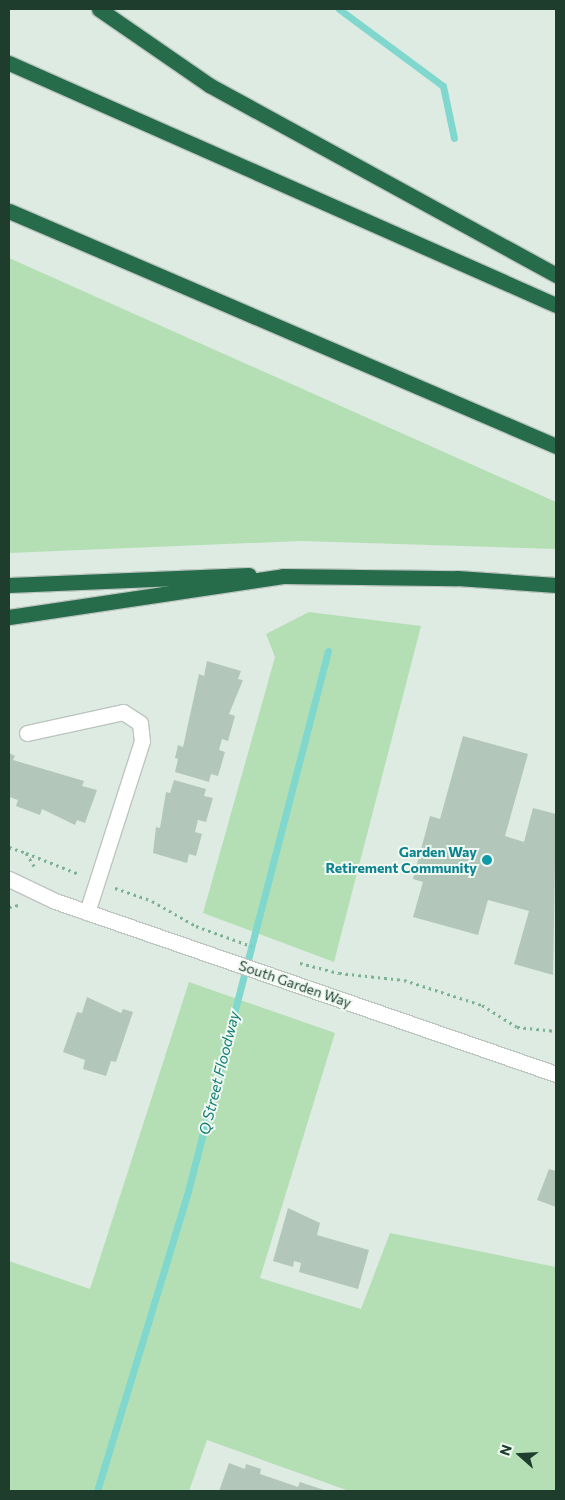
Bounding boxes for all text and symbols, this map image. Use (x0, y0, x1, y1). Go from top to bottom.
place label: Garden Way Retirement Community (326, 844, 477, 876)
marker: Garden Way Retirement Community (481, 854, 493, 866)
street label: South Garden Way (237, 957, 353, 1011)
water label: Q Street Floodway (195, 1009, 243, 1137)
north arrow (495, 1430, 545, 1480)
text: N (496, 1442, 515, 1458)

